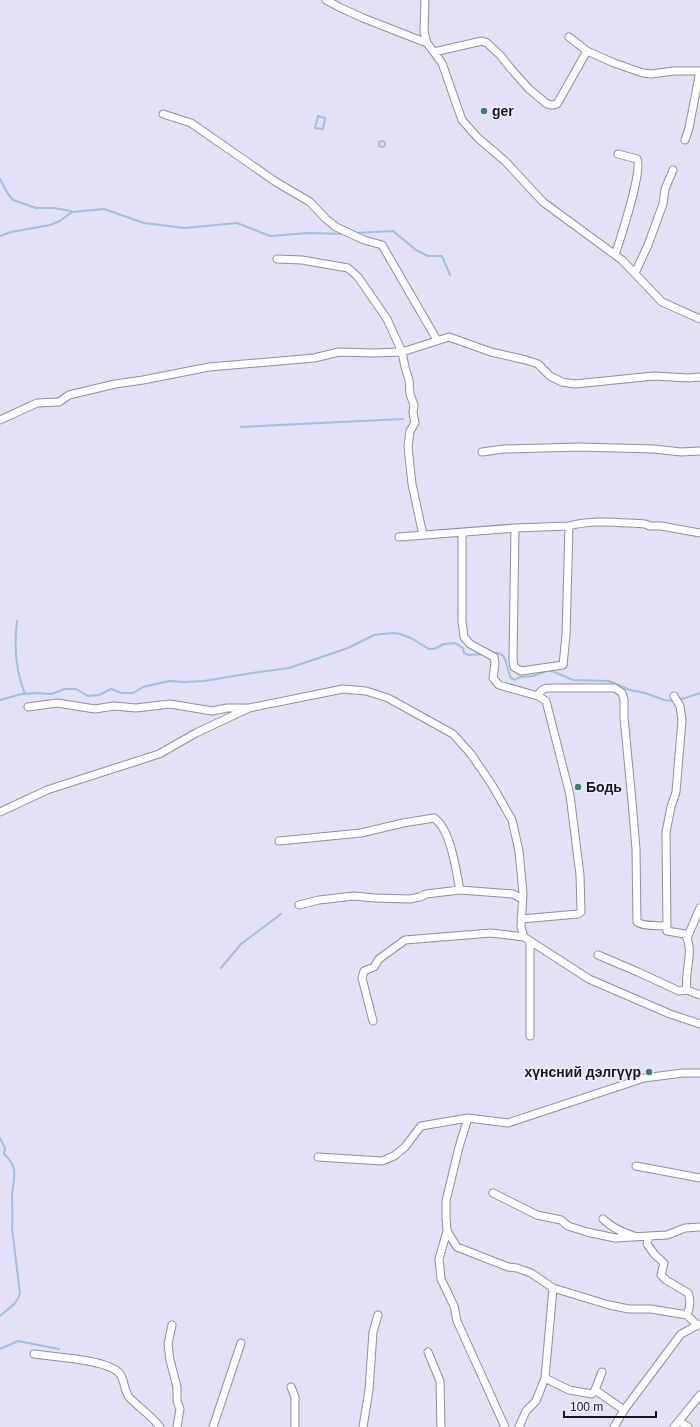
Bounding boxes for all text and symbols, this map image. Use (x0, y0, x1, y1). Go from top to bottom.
place label: ger (492, 103, 514, 119)
marker: ger (479, 106, 489, 116)
place label: Бодь (586, 779, 622, 795)
marker: Бодь (573, 782, 583, 792)
place label: хүнсний дэлгүүр (525, 1064, 641, 1080)
marker: хүнсний дэлгүүр (644, 1067, 654, 1077)
scale bar (564, 1393, 656, 1419)
text: 100 m (570, 1400, 603, 1414)

